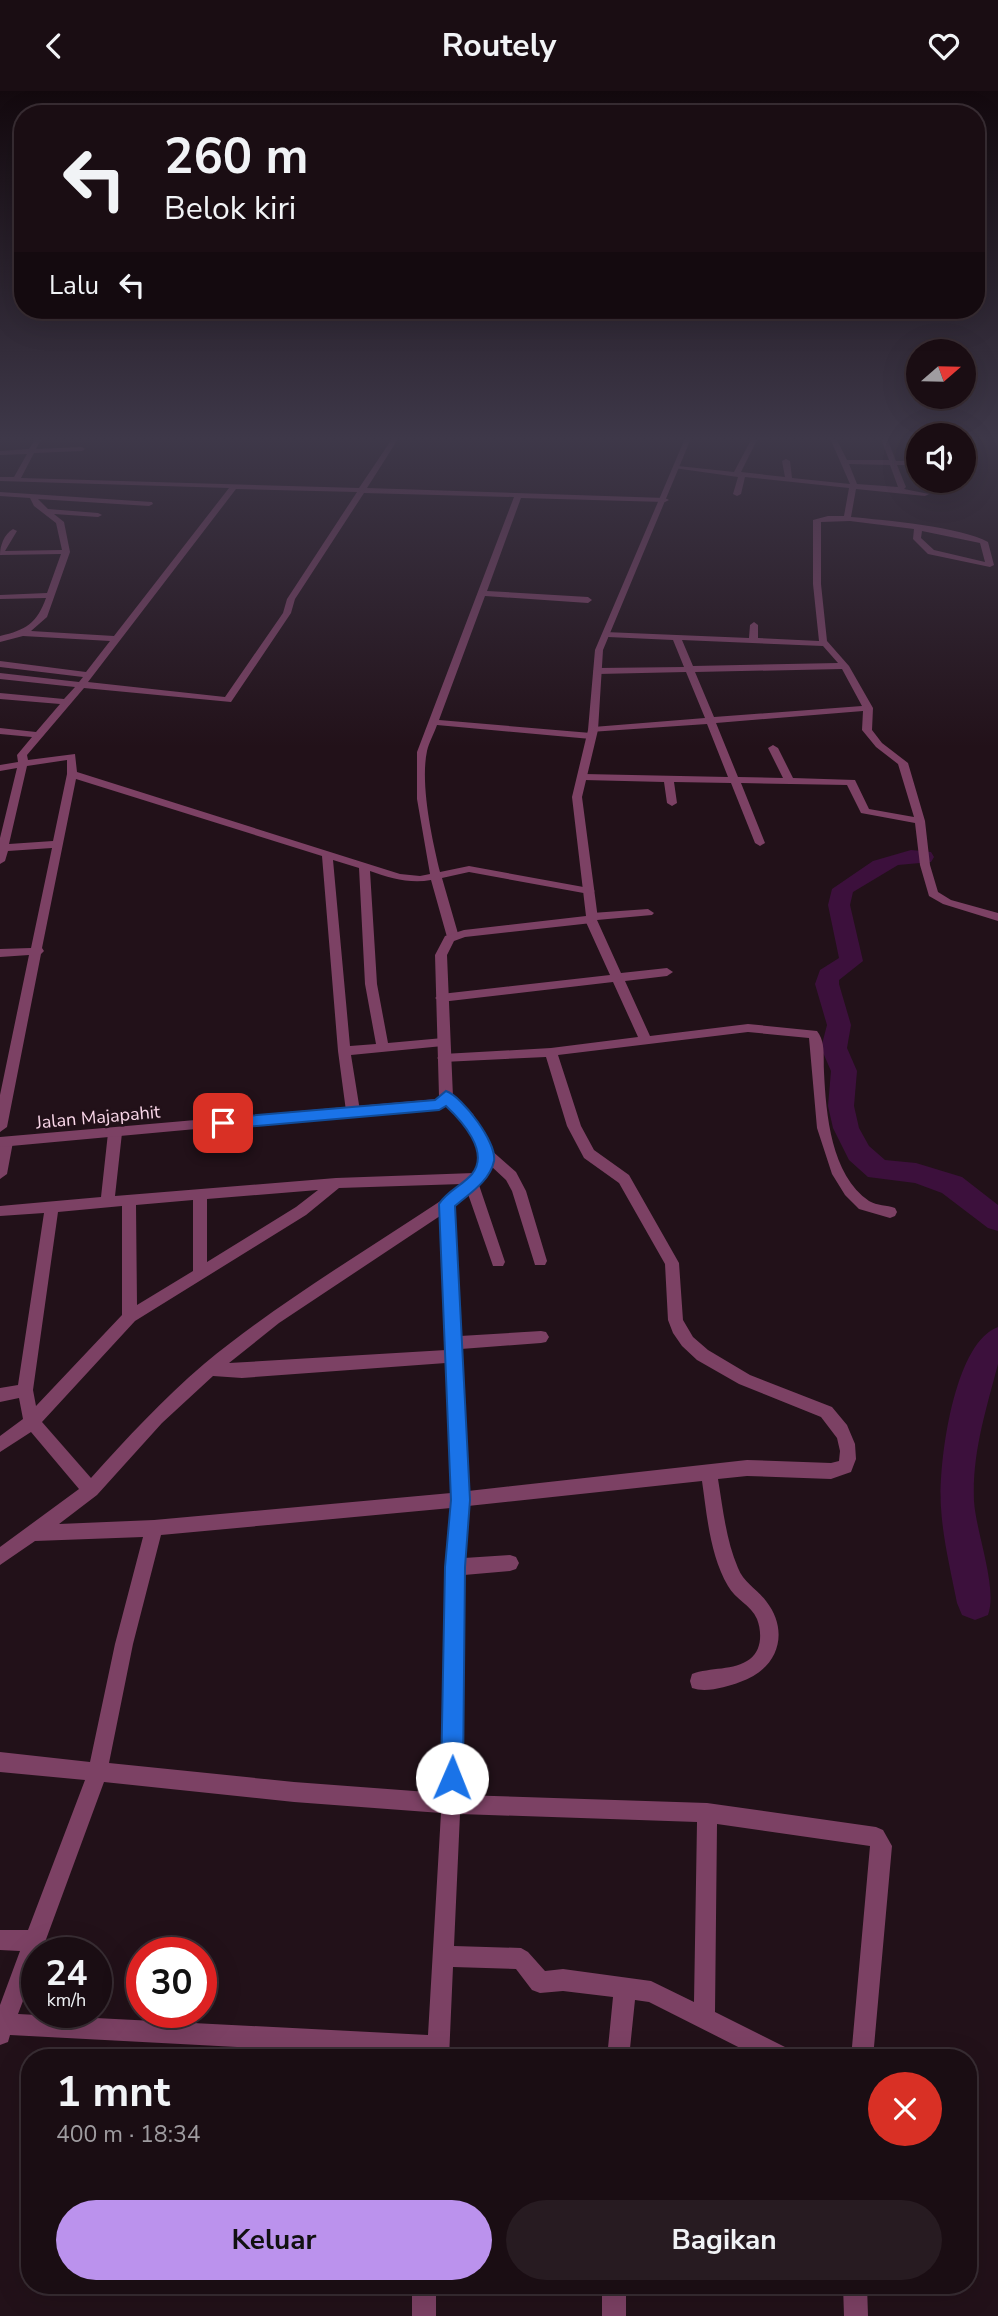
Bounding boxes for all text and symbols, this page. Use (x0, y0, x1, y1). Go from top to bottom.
text: Routely (442, 24, 556, 67)
icon: back (35, 27, 73, 65)
icon: heart (925, 27, 963, 65)
text: 260 m (164, 123, 308, 190)
icon: left (49, 133, 140, 224)
text: Belok kiri (164, 187, 296, 230)
icon: left (113, 266, 151, 304)
text: Lalu (49, 268, 99, 303)
north arrow (906, 339, 976, 409)
map controls (906, 339, 976, 493)
button: sound (906, 423, 976, 493)
pin (193, 1093, 253, 1153)
street label: Jalan Majapahit (34, 1100, 162, 1134)
icon: arrive (204, 1104, 242, 1142)
position arrow (415, 1741, 489, 1815)
speed limit sign: 30 (126, 1937, 217, 2028)
text: 24 (45, 1950, 88, 1997)
text: km/h (47, 1988, 86, 2012)
text: 1 mnt (56, 2064, 170, 2121)
button: close (868, 2072, 942, 2146)
text: 400 m · 18:34 (56, 2119, 201, 2150)
button: Keluar (56, 2200, 492, 2280)
button: Bagikan (506, 2200, 942, 2280)

